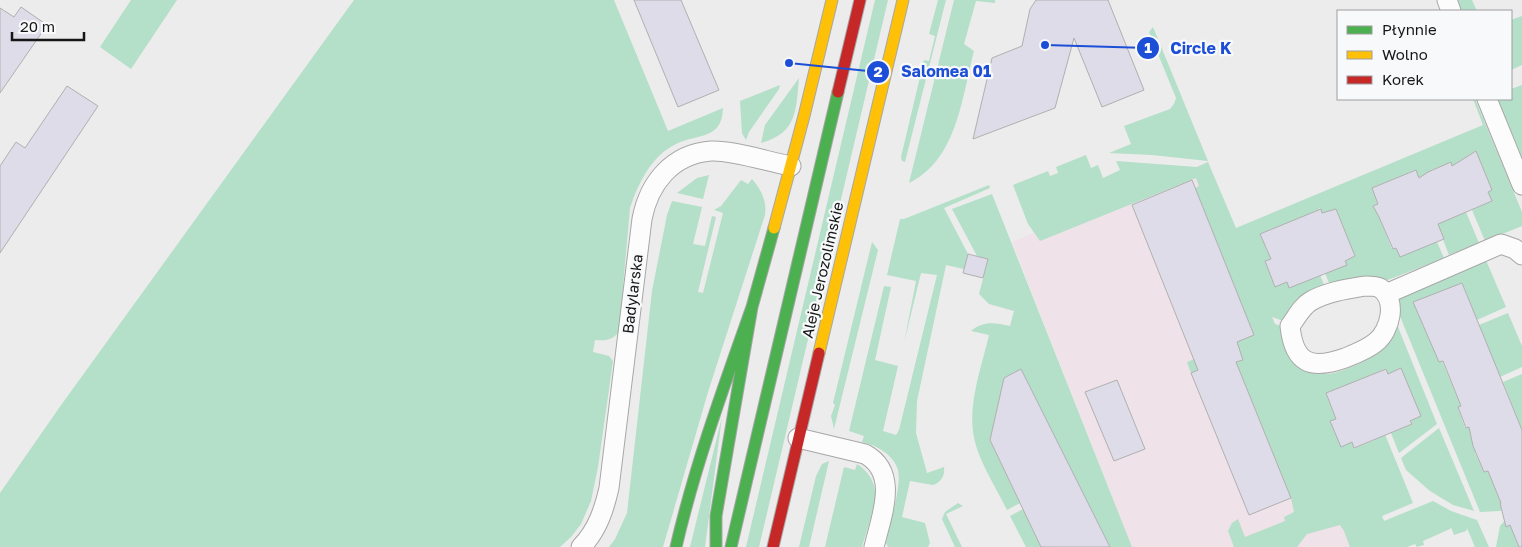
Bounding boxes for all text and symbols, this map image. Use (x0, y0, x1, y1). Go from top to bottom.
scale bar (12, 10, 85, 42)
legend (1337, 10, 1512, 100)
text: 20 m (20, 17, 55, 35)
text: Płynnie (1382, 20, 1437, 38)
callout: Circle K (1135, 33, 1241, 64)
text: 1 (1144, 38, 1152, 56)
text: Circle K (1170, 38, 1232, 58)
text: Wolno (1382, 45, 1428, 63)
callout: Salomea 01 (866, 56, 1001, 87)
text: Salomea 01 (901, 61, 991, 81)
text: 2 (873, 62, 883, 80)
text: Korek (1382, 70, 1424, 88)
street label: Aleje Jerozolimskie (798, 200, 847, 340)
street label: Badylarska (618, 253, 646, 335)

